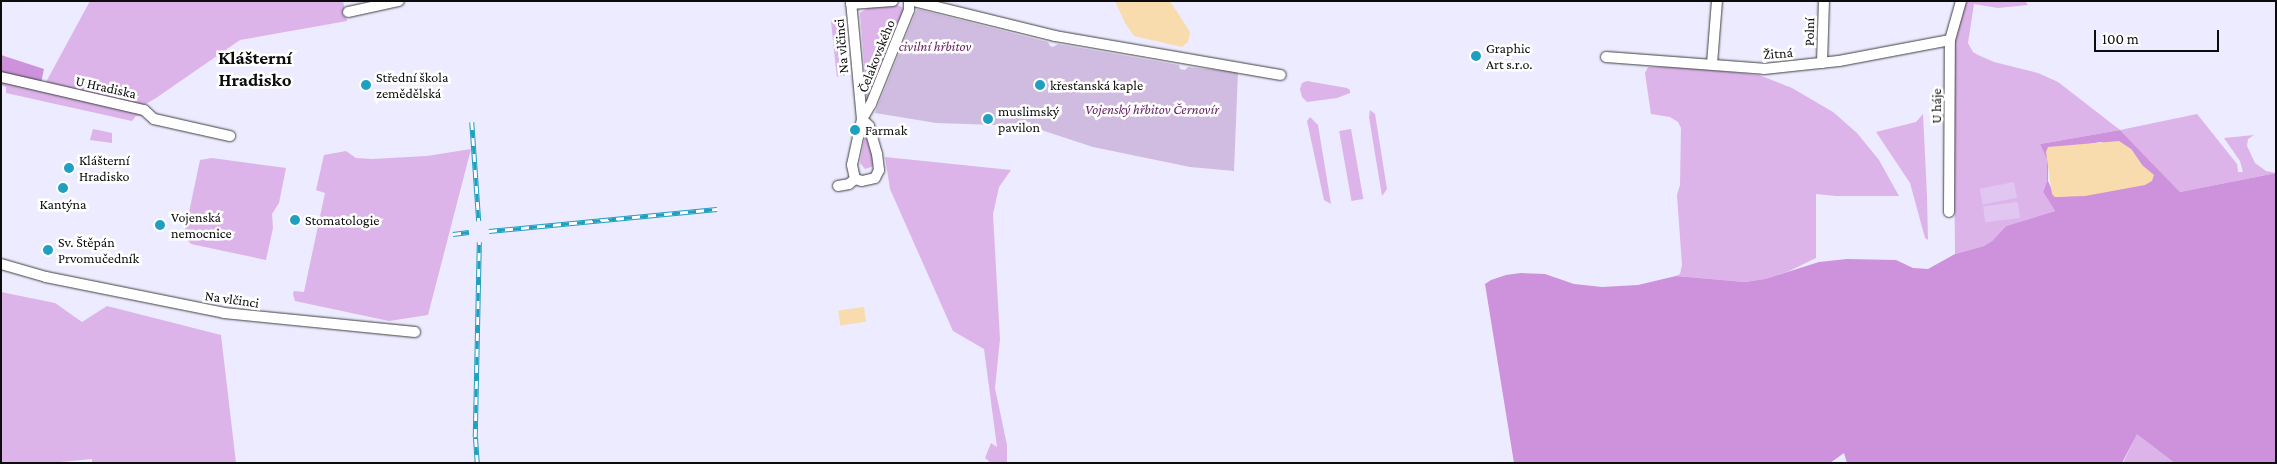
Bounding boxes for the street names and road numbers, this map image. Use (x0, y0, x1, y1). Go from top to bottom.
street label: Čelakovského (854, 17, 898, 95)
street label: Na vlčinci (830, 18, 852, 74)
street label: Polní (1800, 18, 1818, 46)
street label: Žitná (1763, 44, 1793, 62)
street label: U Hradiska (74, 72, 138, 102)
street label: U háje (1928, 88, 1944, 124)
street label: Na vlčinci (204, 287, 260, 311)

